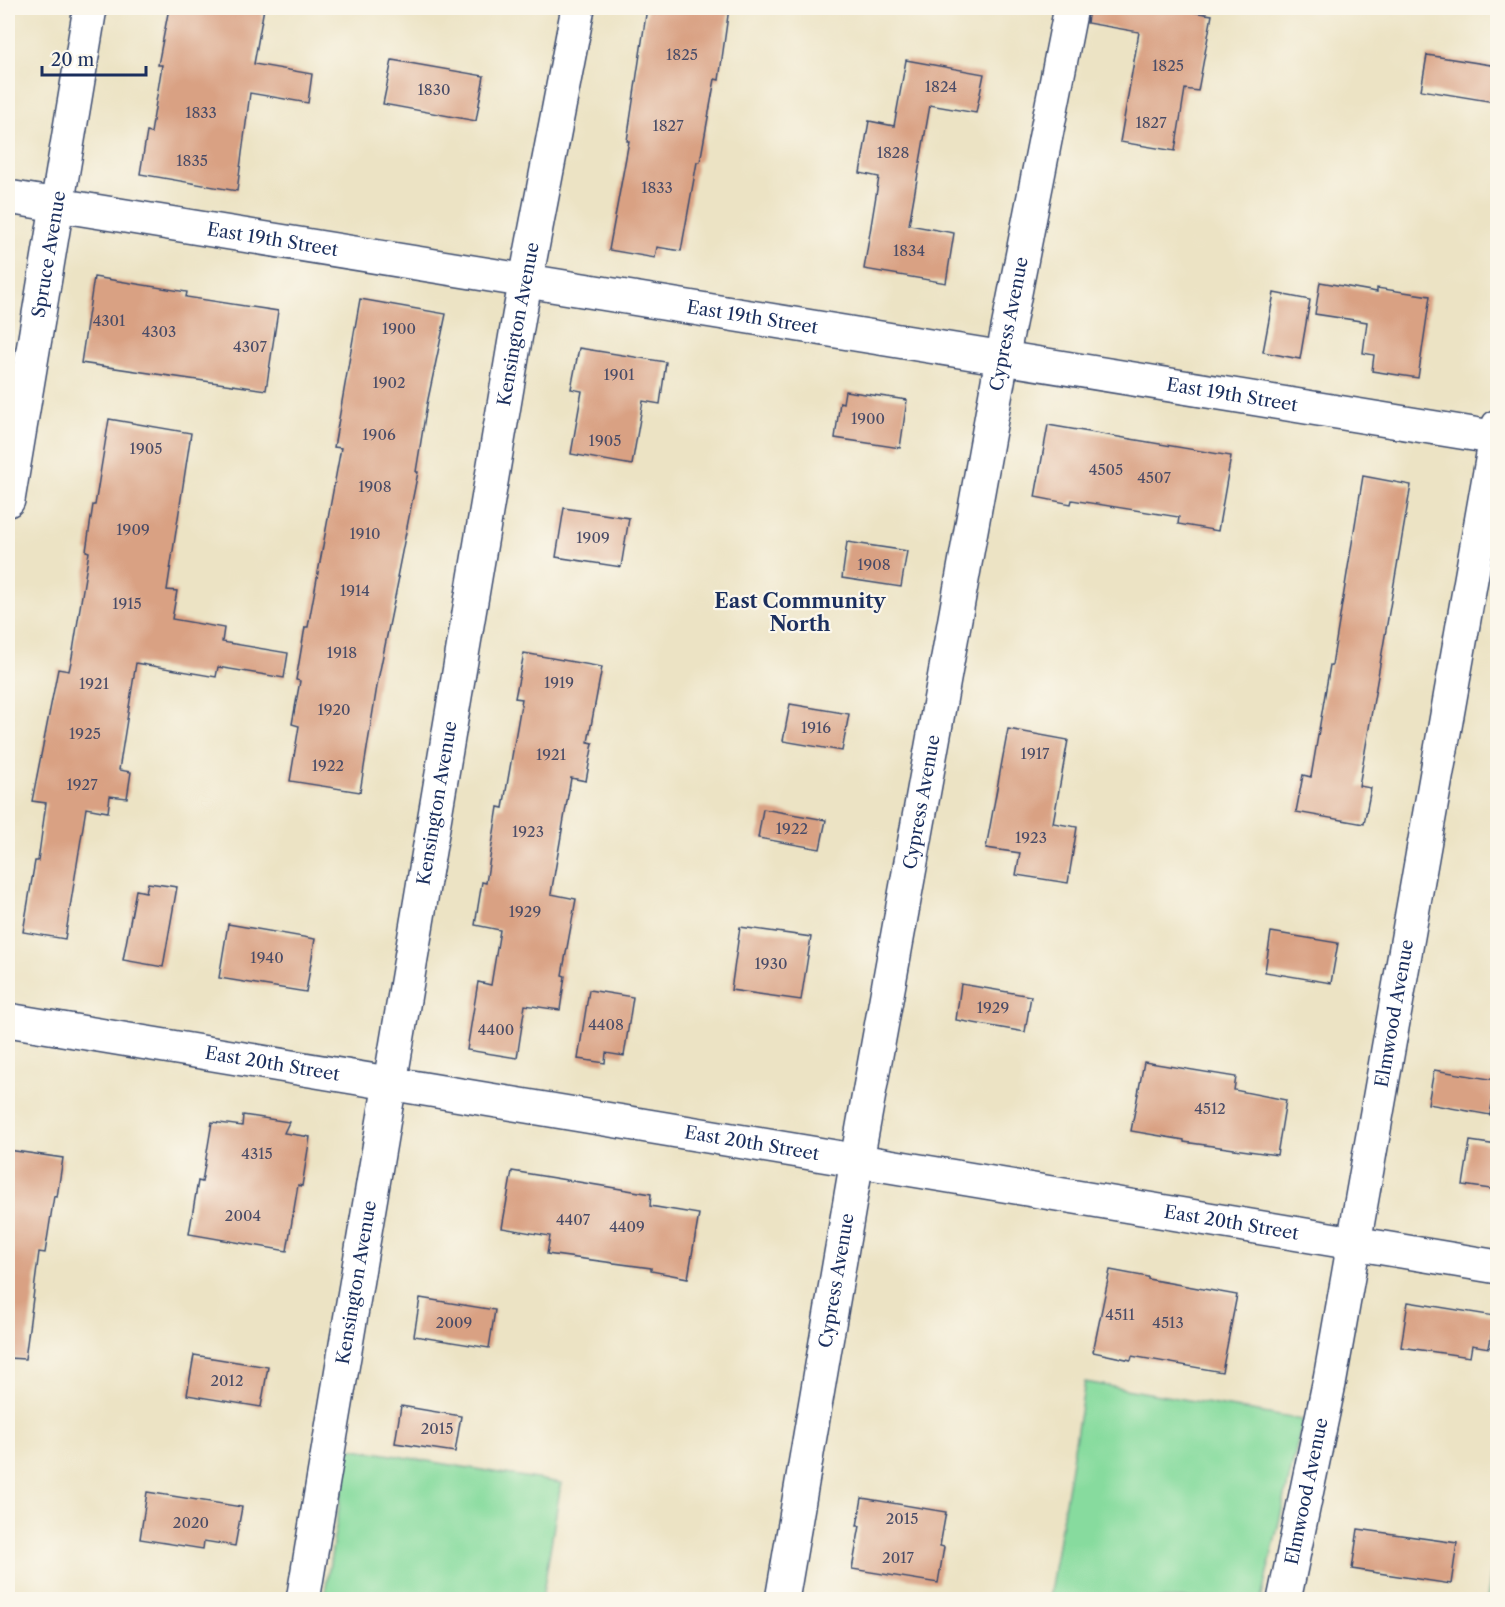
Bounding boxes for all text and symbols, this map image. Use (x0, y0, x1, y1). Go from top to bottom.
scale bar (42, 39, 146, 77)
house number: 1825 (666, 45, 698, 64)
text: 20 m (51, 49, 95, 71)
house number: 1825 (1152, 56, 1184, 75)
house number: 1824 (925, 77, 957, 96)
house number: 1830 (418, 80, 450, 99)
house number: 1833 (185, 103, 217, 122)
house number: 1827 (1135, 113, 1167, 132)
house number: 1827 (652, 116, 684, 135)
house number: 1828 (877, 143, 909, 162)
house number: 1835 (176, 151, 208, 170)
house number: 1833 (641, 178, 673, 197)
street label: Spruce Avenue (28, 189, 70, 319)
street label: East 19th Street (205, 218, 340, 261)
street label: Kensington Avenue (493, 240, 544, 408)
house number: 1834 (893, 241, 925, 260)
street label: Cypress Avenue (985, 255, 1033, 393)
street label: East 19th Street (685, 296, 820, 339)
house number: 4301 (93, 311, 126, 330)
house number: 1900 (382, 319, 416, 338)
house number: 4303 (142, 322, 176, 341)
house number: 4307 (233, 337, 268, 356)
house number: 1901 (604, 365, 635, 384)
house number: 1902 (372, 373, 406, 392)
street label: East 19th Street (1165, 374, 1300, 417)
house number: 1900 (851, 409, 885, 428)
house number: 1906 (362, 425, 396, 444)
house number: 1905 (589, 431, 621, 450)
house number: 1905 (130, 439, 162, 458)
house number: 4505 (1089, 460, 1123, 479)
house number: 4507 (1137, 468, 1171, 487)
house number: 1908 (358, 477, 392, 496)
house number: 1909 (116, 520, 150, 539)
house number: 1910 (350, 524, 380, 543)
house number: 1909 (576, 528, 610, 547)
house number: 1908 (857, 555, 891, 574)
house number: 1914 (340, 581, 370, 600)
district label: East Community North (714, 589, 886, 636)
house number: 1915 (112, 594, 142, 613)
house number: 1918 (327, 643, 357, 662)
house number: 1919 (544, 673, 574, 692)
house number: 1921 (79, 674, 110, 693)
house number: 1920 (317, 700, 351, 719)
house number: 1916 (801, 718, 831, 737)
street label: Kensington Avenue (412, 720, 462, 887)
house number: 1925 (69, 724, 101, 743)
street label: Cypress Avenue (899, 733, 945, 871)
house number: 1917 (1021, 744, 1050, 763)
house number: 1921 (536, 745, 567, 764)
house number: 1922 (312, 756, 344, 775)
house number: 1927 (66, 775, 98, 794)
house number: 1922 (776, 819, 808, 838)
house number: 1923 (512, 822, 544, 841)
house number: 1923 (1015, 828, 1047, 847)
house number: 1929 (509, 902, 541, 921)
street label: Elmwood Avenue (1371, 938, 1418, 1089)
house number: 1940 (250, 948, 284, 967)
house number: 1930 (755, 954, 787, 973)
house number: 1929 (977, 998, 1009, 1017)
house number: 4408 (588, 1015, 624, 1034)
house number: 4400 (478, 1020, 514, 1039)
street label: East 20th Street (203, 1042, 342, 1086)
house number: 4512 (1194, 1099, 1226, 1118)
street label: East 20th Street (683, 1121, 821, 1165)
house number: 4315 (241, 1144, 273, 1163)
street label: Kensington Avenue (332, 1199, 381, 1366)
street label: East 20th Street (1162, 1201, 1301, 1245)
house number: 2004 (225, 1206, 261, 1225)
house number: 4407 (556, 1210, 591, 1229)
street label: Cypress Avenue (814, 1212, 859, 1350)
house number: 4409 (609, 1217, 645, 1236)
house number: 4511 (1105, 1305, 1135, 1324)
house number: 2009 (436, 1313, 472, 1332)
house number: 4513 (1152, 1313, 1184, 1332)
house number: 2012 (210, 1371, 244, 1390)
street label: Elmwood Avenue (1281, 1416, 1333, 1567)
house number: 2015 (421, 1419, 453, 1438)
house number: 2015 (886, 1509, 918, 1528)
house number: 2020 (173, 1513, 209, 1532)
house number: 2017 (882, 1548, 915, 1567)

